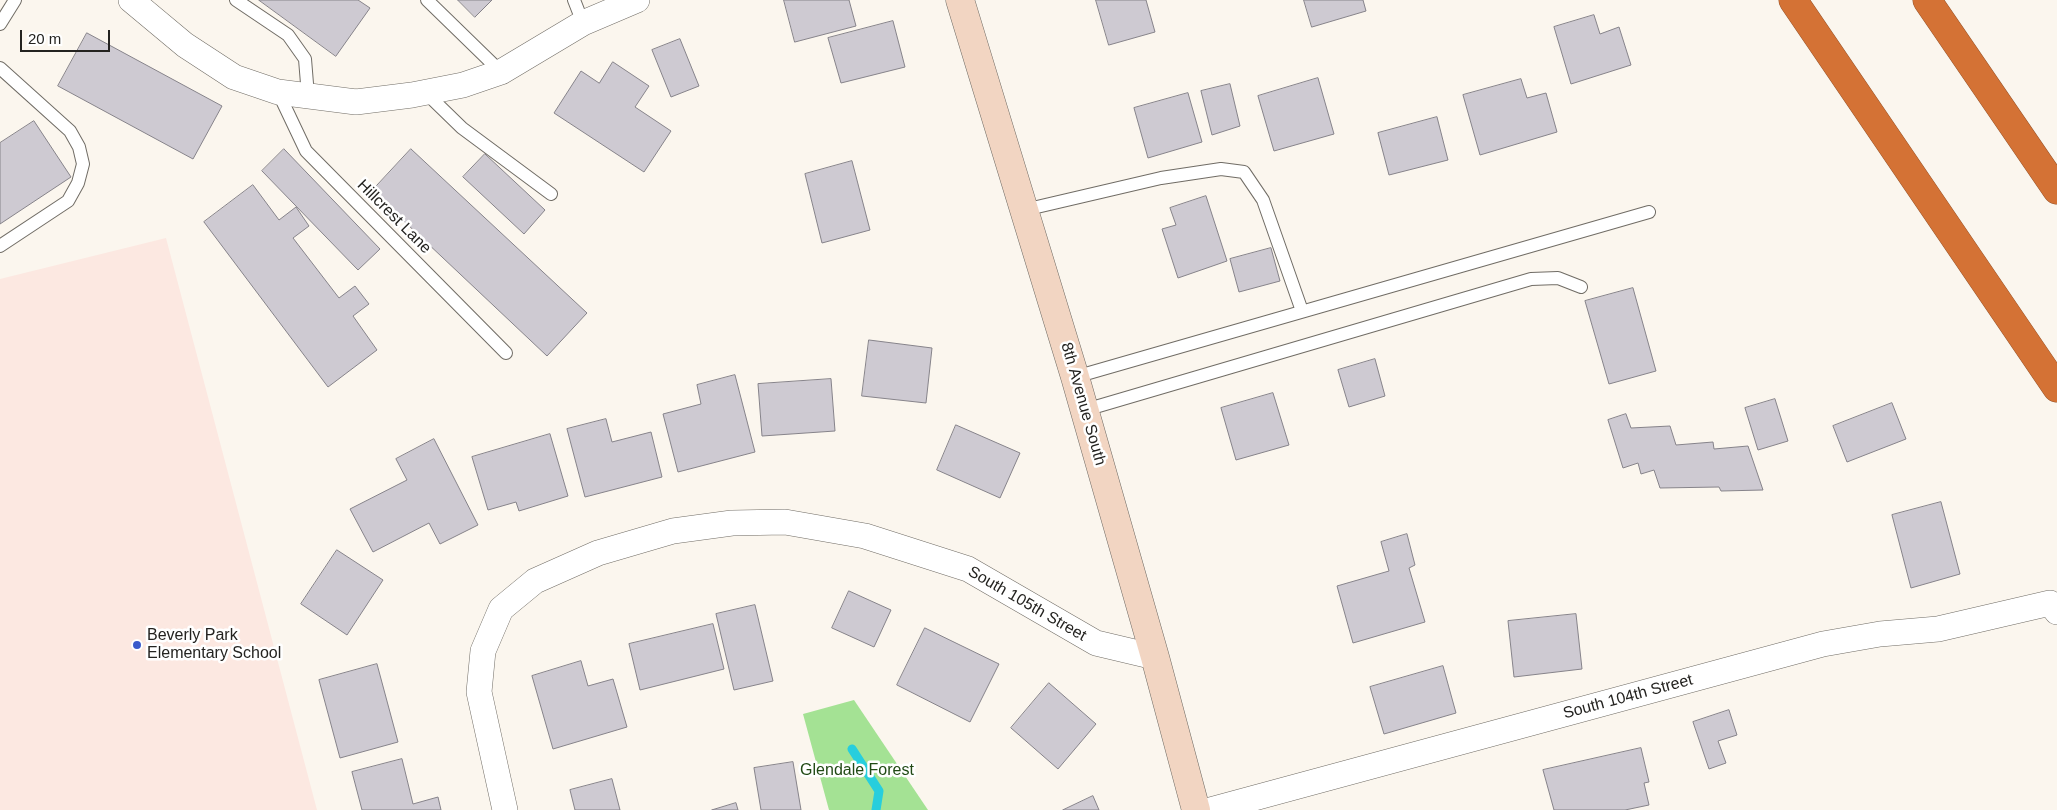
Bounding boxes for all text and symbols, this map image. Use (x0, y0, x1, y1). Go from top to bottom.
scale bar (22, 20, 112, 52)
text: 20 m (28, 30, 61, 47)
street label: Hillcrest Lane (353, 176, 435, 258)
street label: 8th Avenue South (1056, 340, 1110, 468)
street label: South 105th Street (964, 562, 1090, 646)
place label: Beverly Park Elementary School (147, 626, 281, 664)
marker: Beverly Park Elementary School (131, 639, 143, 651)
street label: South 104th Street (1561, 670, 1695, 724)
park label: Glendale Forest (800, 761, 914, 781)

